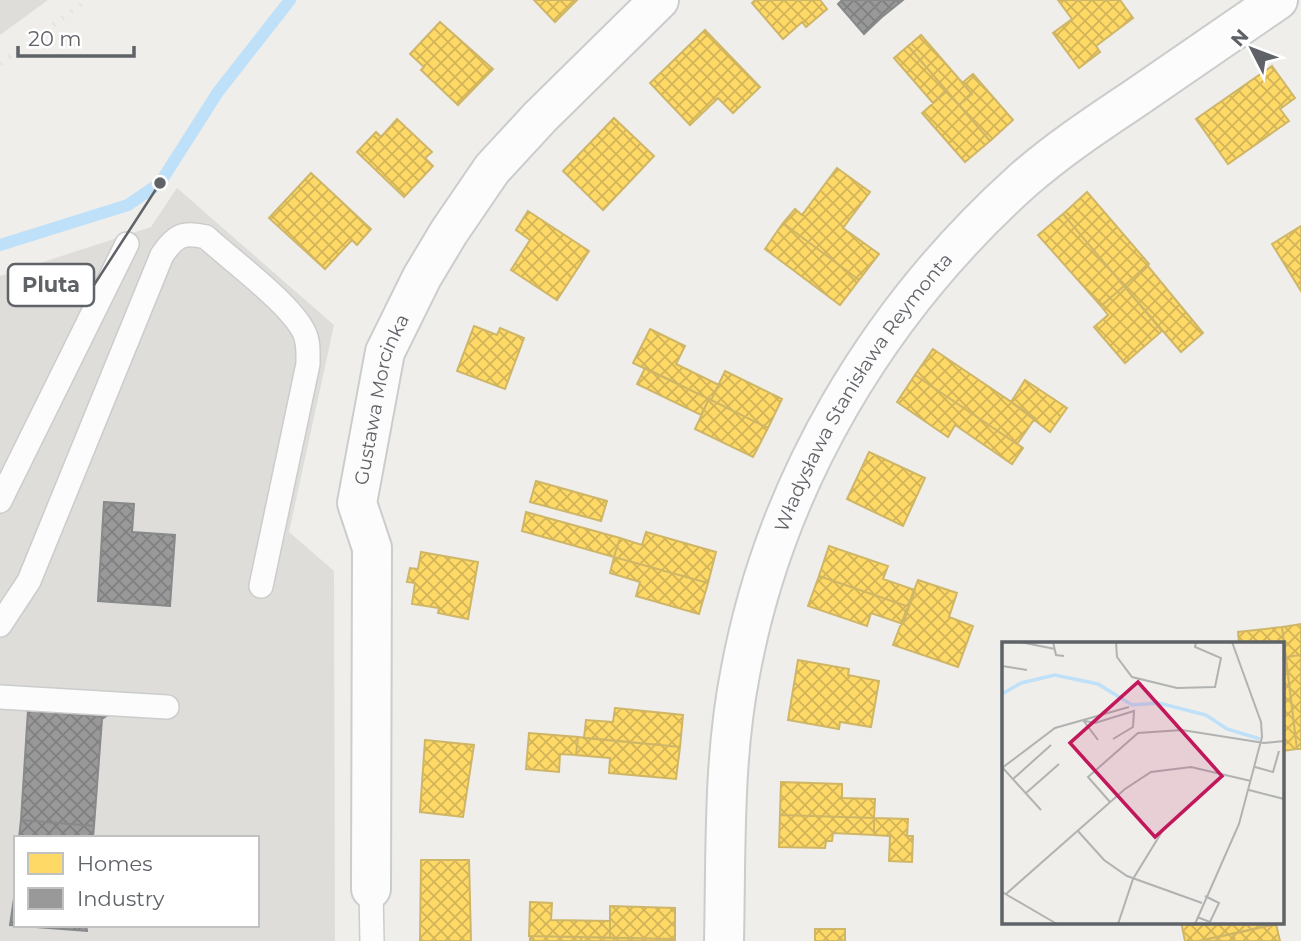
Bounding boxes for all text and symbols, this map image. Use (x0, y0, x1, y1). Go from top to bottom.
scale bar (18, 14, 133, 58)
north arrow (1217, 14, 1287, 84)
text: N (1226, 25, 1253, 51)
text: 20 m (28, 26, 82, 51)
street label: Władysława Stanisława Reymonta (770, 248, 957, 535)
callout: Pluta (8, 264, 94, 306)
text: Pluta (22, 272, 80, 297)
street label: Gustawa Morcinka (350, 310, 414, 487)
inset map (1002, 642, 1284, 923)
legend (14, 836, 259, 927)
text: Homes (77, 851, 152, 876)
text: Industry (77, 886, 165, 911)

